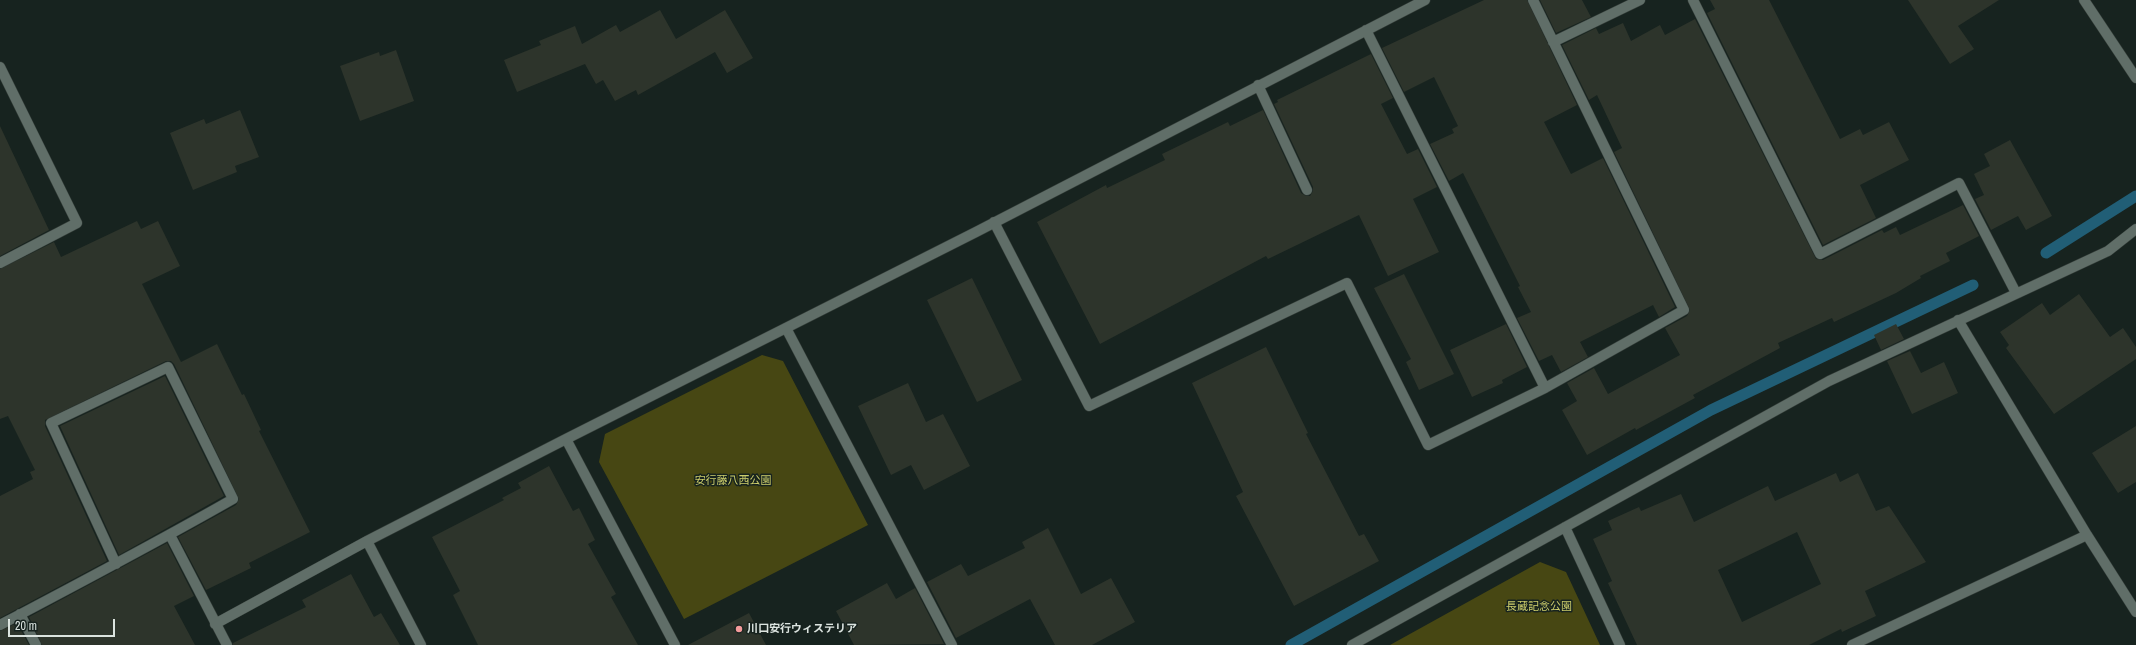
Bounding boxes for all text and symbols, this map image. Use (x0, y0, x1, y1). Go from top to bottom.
park label: 安行藤八西公園 (695, 474, 771, 488)
park label: 長蔵記念公園 (1506, 600, 1572, 614)
scale bar (10, 611, 117, 637)
text: 20 m (15, 618, 37, 634)
place label: 川口安行ウィステリア (747, 622, 857, 636)
marker: 川口安行ウィステリア (734, 624, 744, 634)

